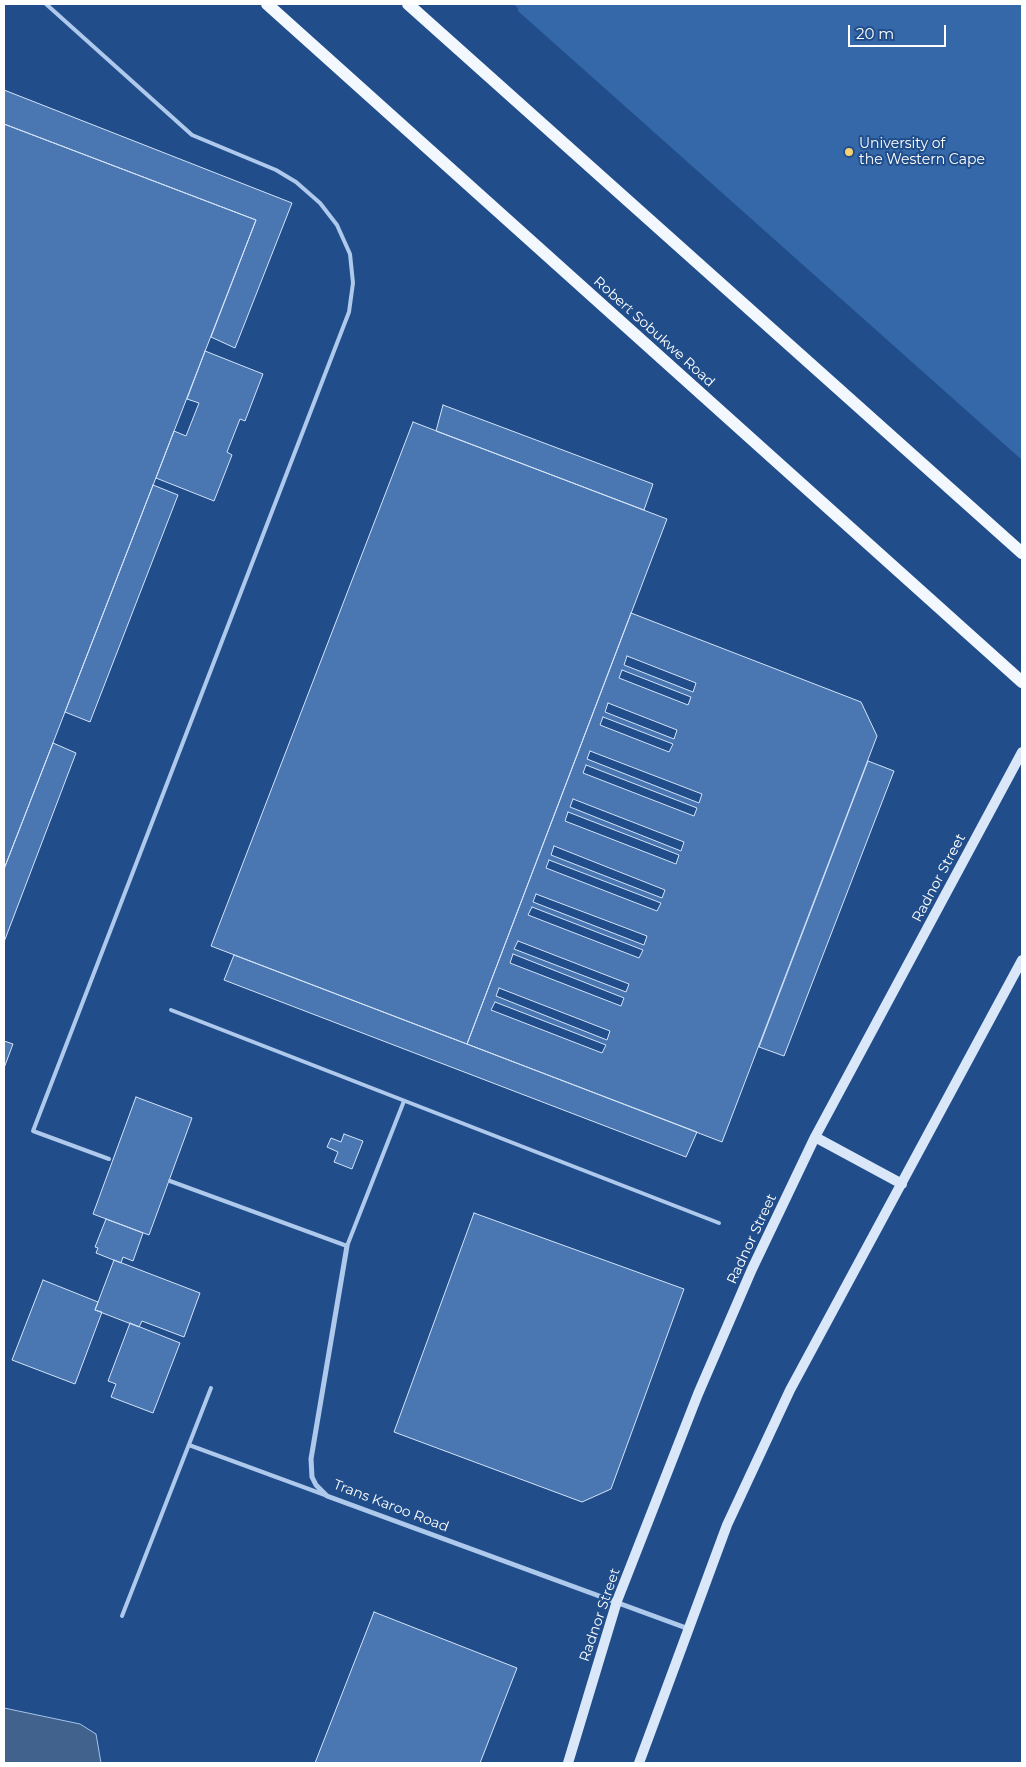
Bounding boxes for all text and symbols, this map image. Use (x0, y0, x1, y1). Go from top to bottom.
scale bar (851, 15, 948, 47)
text: 20 m (856, 24, 894, 43)
place label: University of the Western Cape (859, 136, 985, 168)
marker: University of the Western Cape (843, 146, 855, 158)
street label: Robert Sobukwe Road (590, 273, 718, 391)
street label: Radnor Street (909, 831, 969, 925)
street label: Radnor Street (724, 1191, 780, 1287)
street label: Trans Karoo Road (331, 1476, 451, 1536)
street label: Radnor Street (576, 1566, 624, 1664)

